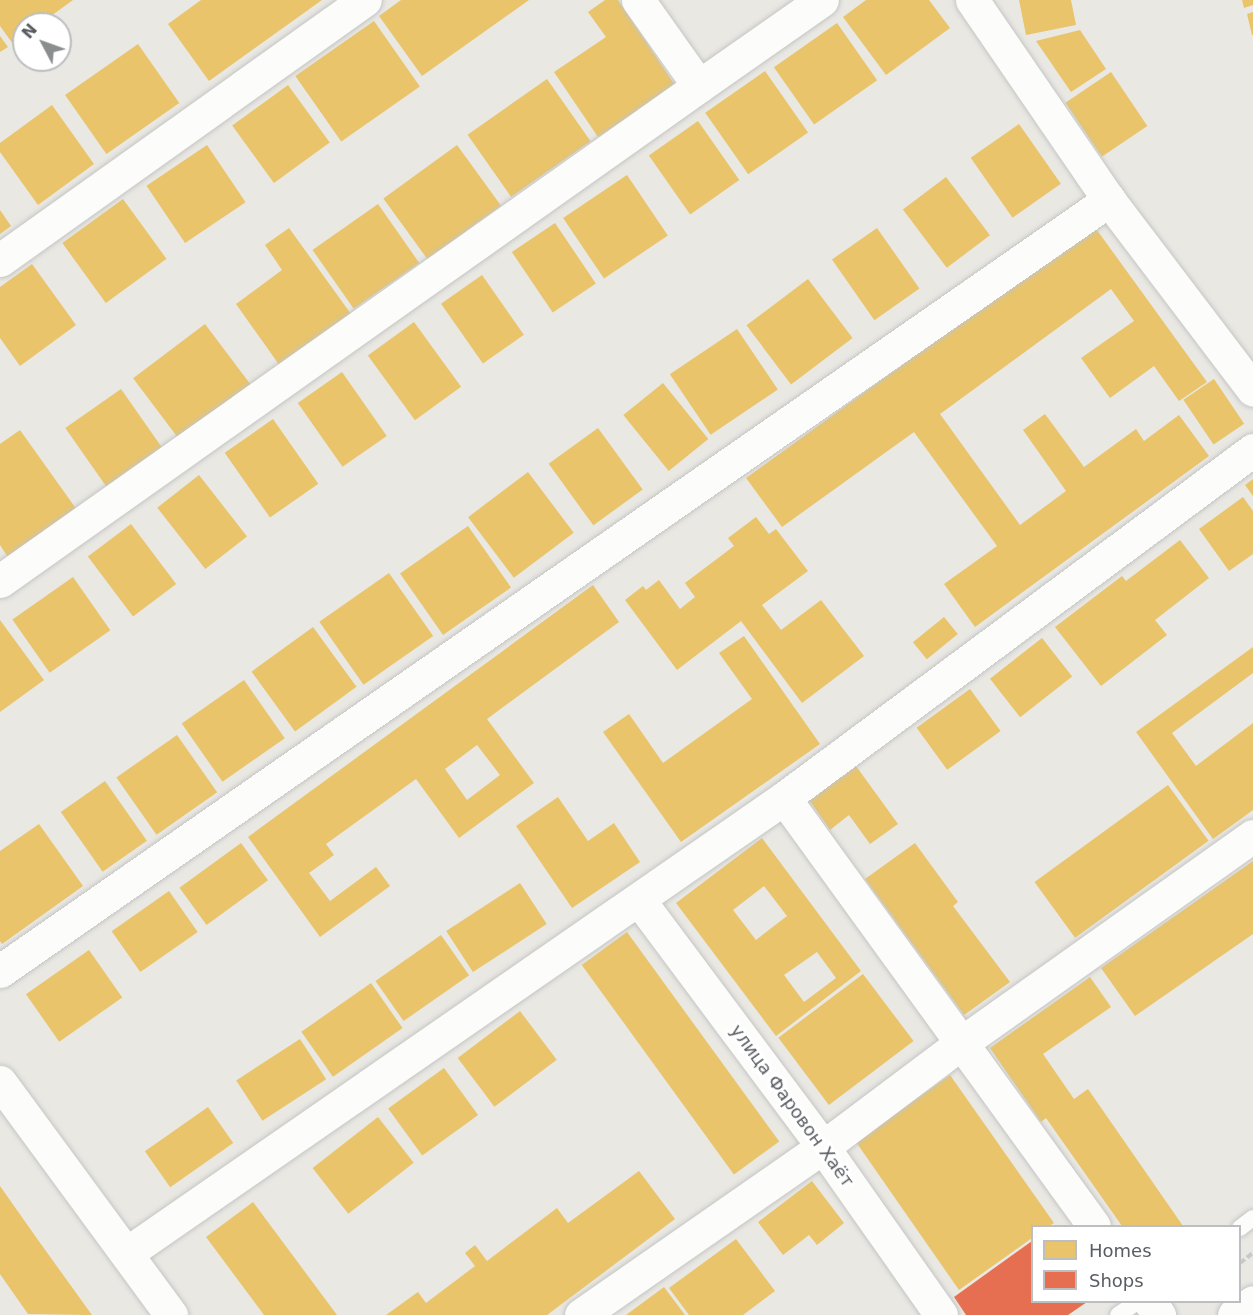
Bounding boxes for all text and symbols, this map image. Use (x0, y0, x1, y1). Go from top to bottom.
north arrow (12, 12, 72, 72)
text: N (18, 20, 41, 42)
street label: улица Фаровон Хаёт (726, 1020, 858, 1192)
legend (1031, 1225, 1241, 1303)
text: Homes (1089, 1240, 1152, 1261)
text: Shops (1089, 1270, 1144, 1291)

